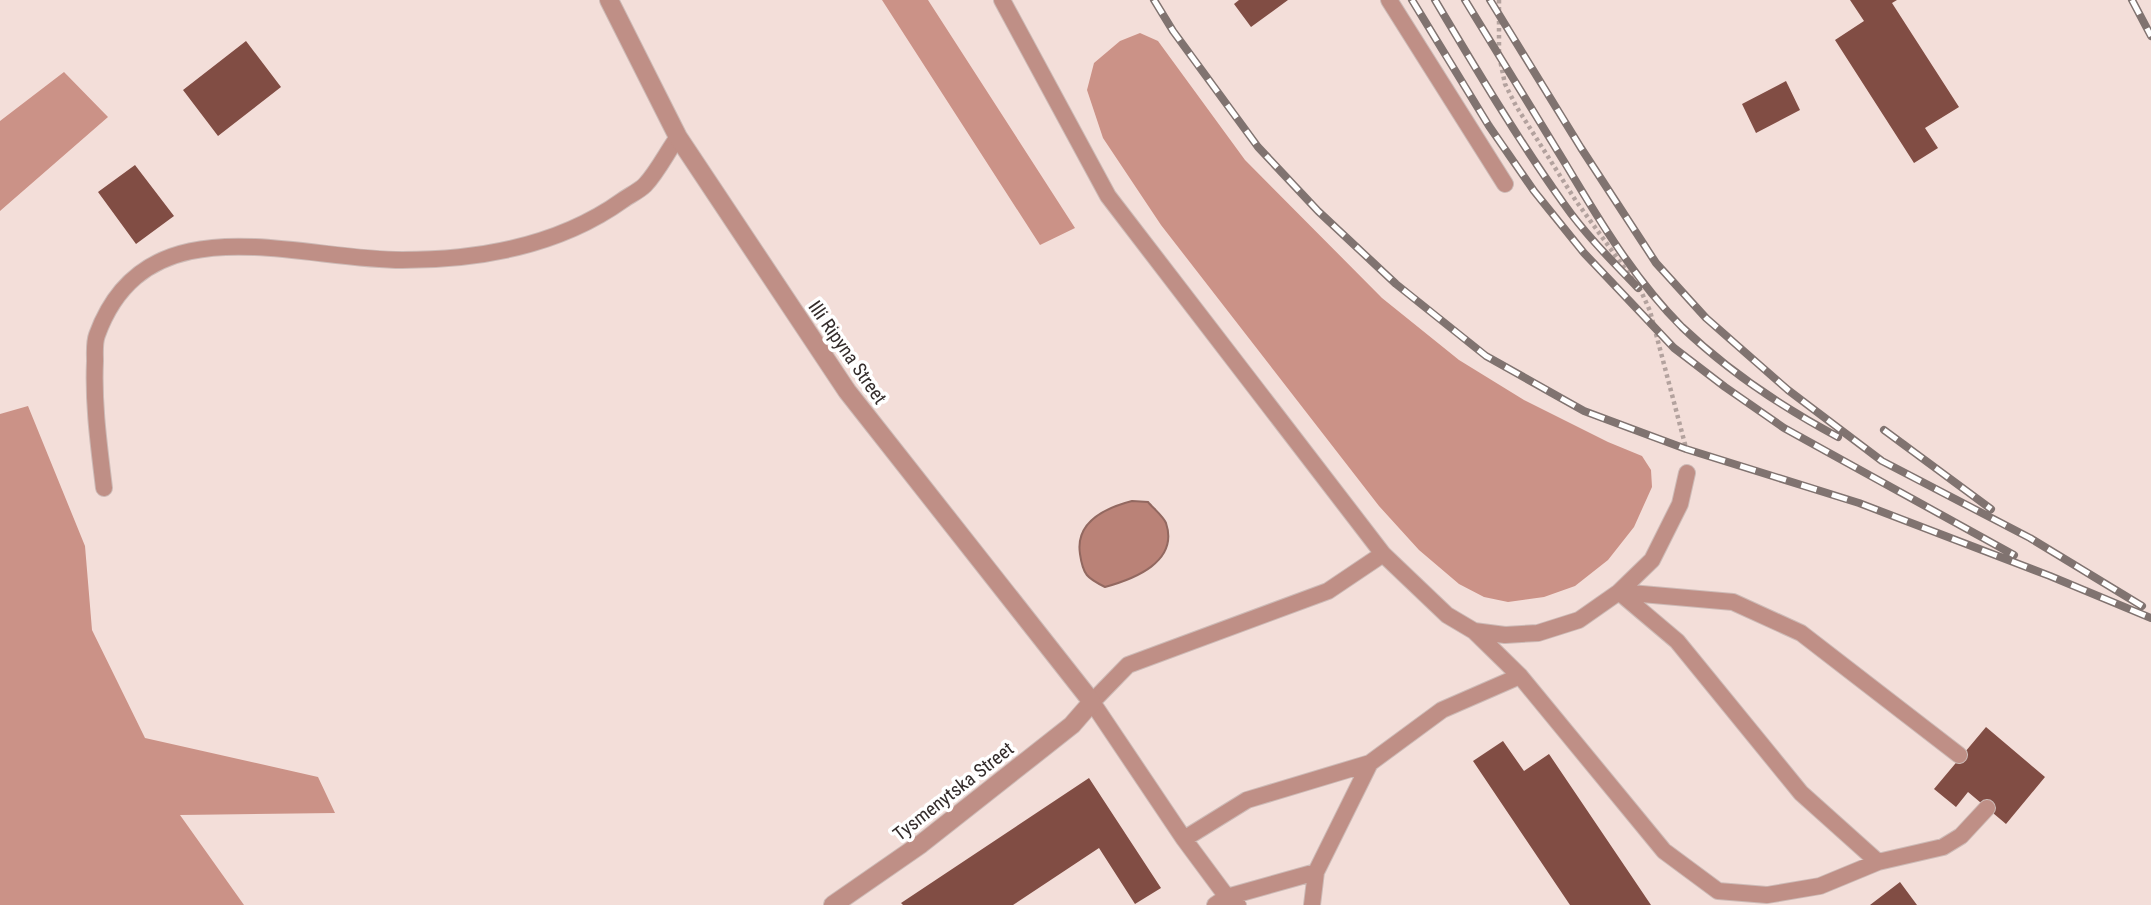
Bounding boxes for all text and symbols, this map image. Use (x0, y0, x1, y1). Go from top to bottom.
street label: Illi Ripyna Street (803, 296, 892, 408)
street label: Tysmenytska Street (888, 737, 1018, 846)

